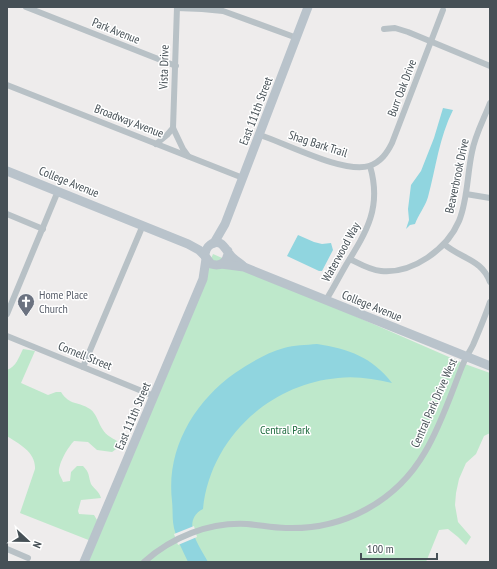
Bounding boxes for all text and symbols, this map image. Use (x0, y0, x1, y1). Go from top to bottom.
street label: Park Avenue (90, 14, 142, 47)
street label: Vista Drive (155, 44, 172, 91)
street label: Burr Oak Drive (384, 57, 419, 119)
street label: East 111th Street (236, 74, 276, 147)
street label: Broadway Avenue (93, 100, 166, 141)
street label: Shag Bark Trail (287, 127, 350, 160)
street label: Beaverbrook Drive (441, 137, 472, 215)
street label: College Avenue (37, 163, 101, 200)
street label: Waterwood Way (318, 219, 363, 284)
place label: Home Place Church (39, 287, 88, 316)
street label: College Avenue (340, 287, 404, 324)
church icon: Home Place Church (16, 292, 36, 317)
street label: Cornell Street (56, 338, 115, 373)
street label: Central Park Drive West (407, 355, 460, 450)
street label: East 111th Street (112, 379, 154, 452)
park label: Central Park (260, 422, 310, 437)
north arrow (8, 521, 48, 561)
scale bar (361, 535, 437, 561)
text: N (30, 539, 45, 550)
text: 100 m (367, 541, 394, 556)

